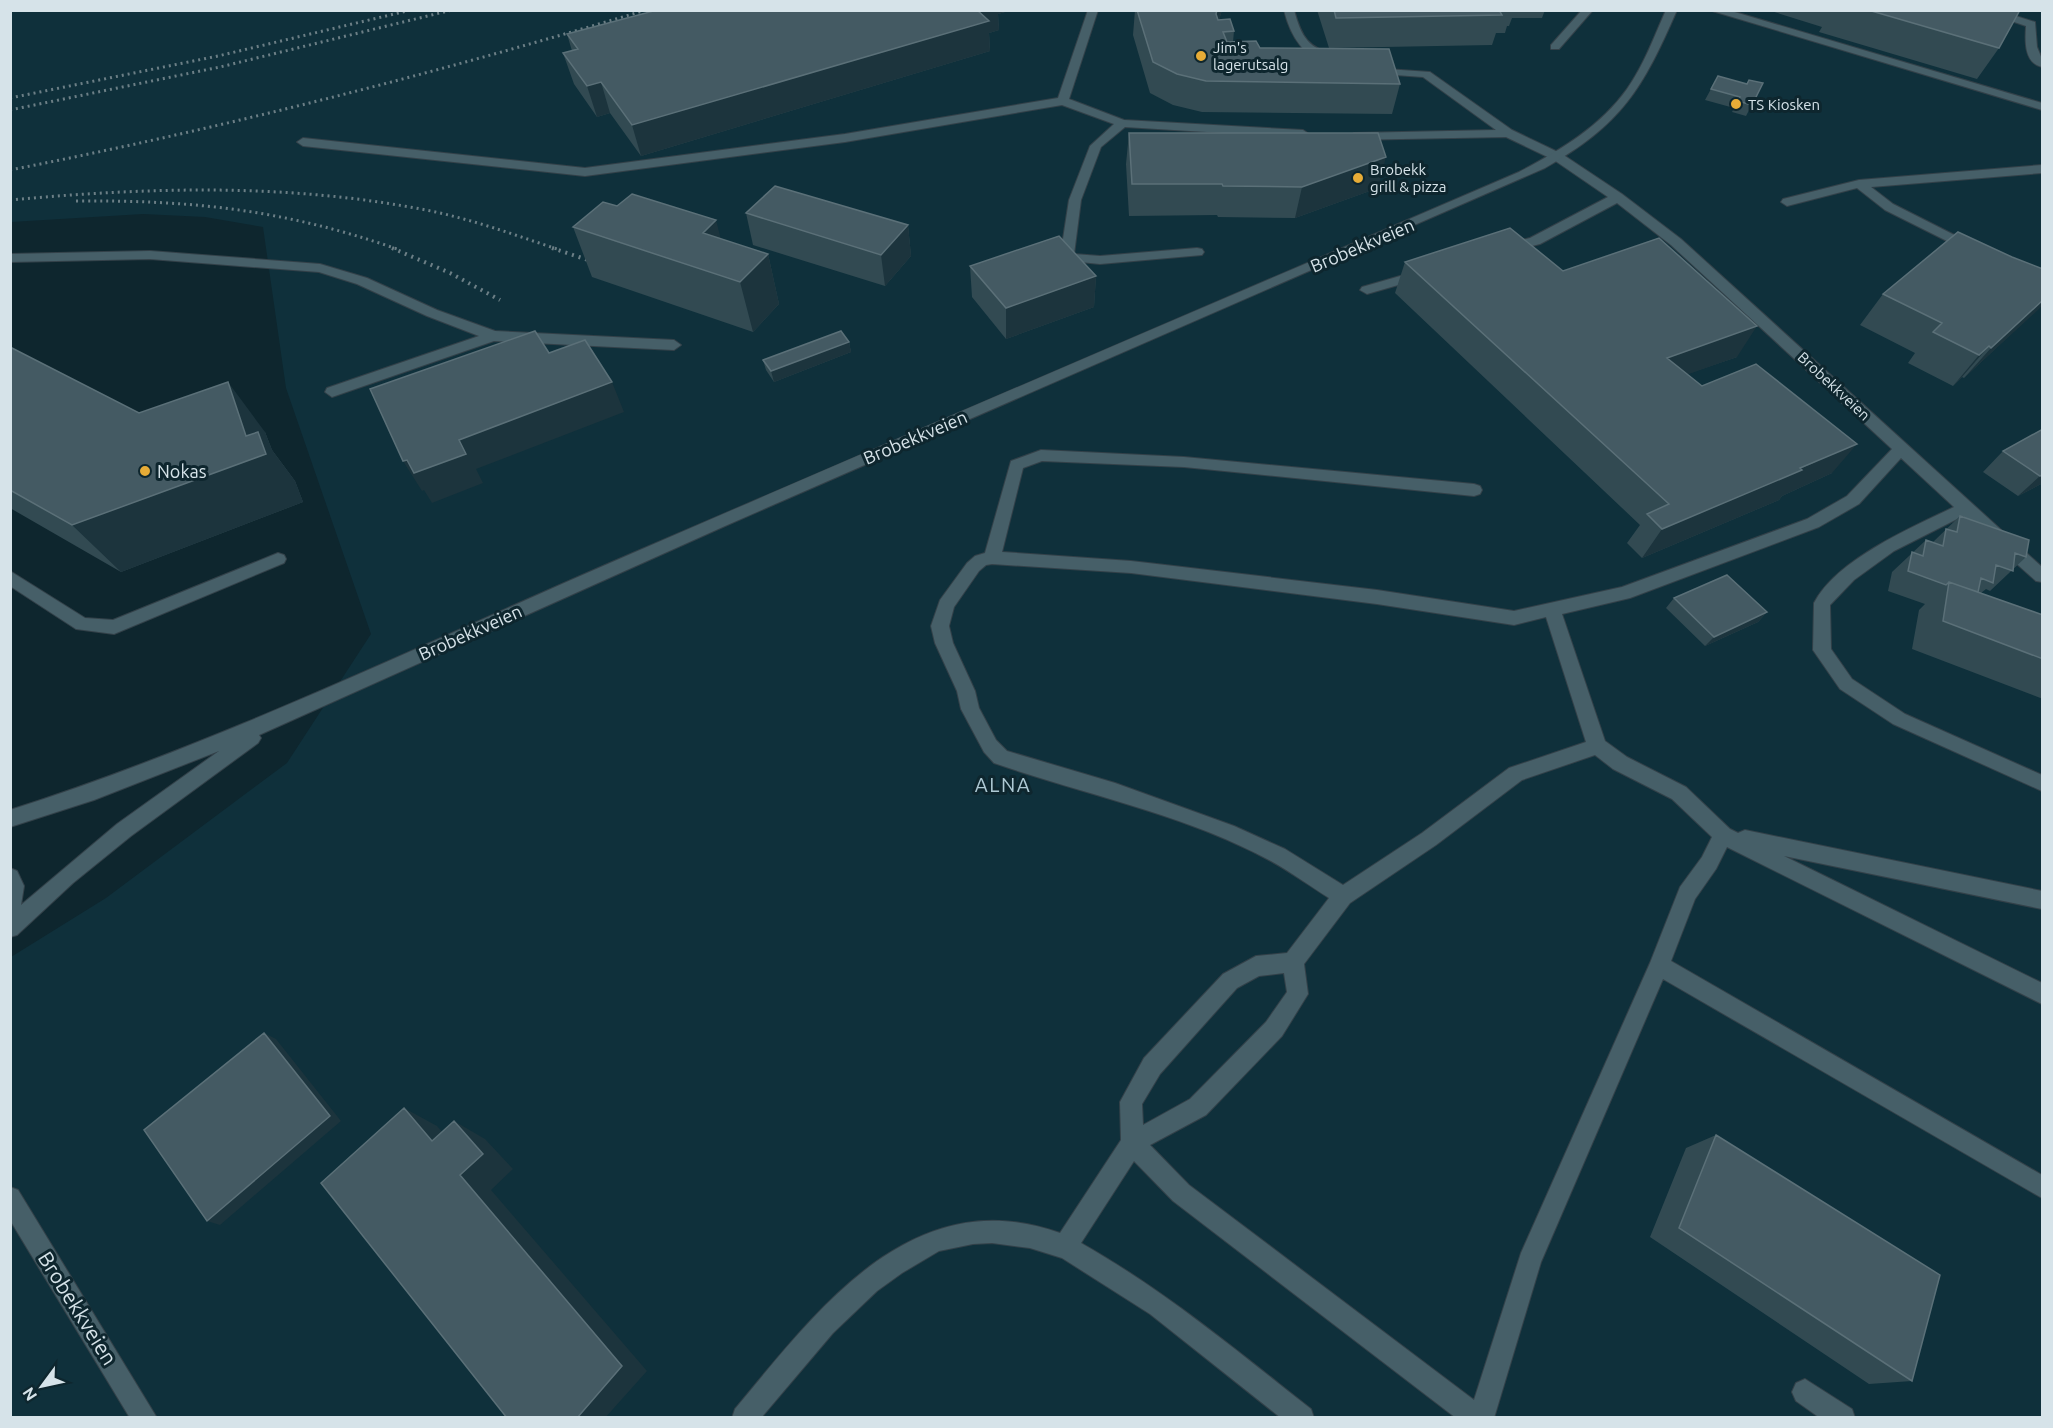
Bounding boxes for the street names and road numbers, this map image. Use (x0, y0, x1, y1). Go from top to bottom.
street label: Brobekkveien (1307, 214, 1417, 276)
street label: Brobekkveien (1794, 348, 1874, 424)
street label: Brobekkveien (860, 406, 970, 468)
street label: Brobekkveien (415, 600, 525, 664)
street label: Brobekkveien (34, 1247, 122, 1369)

